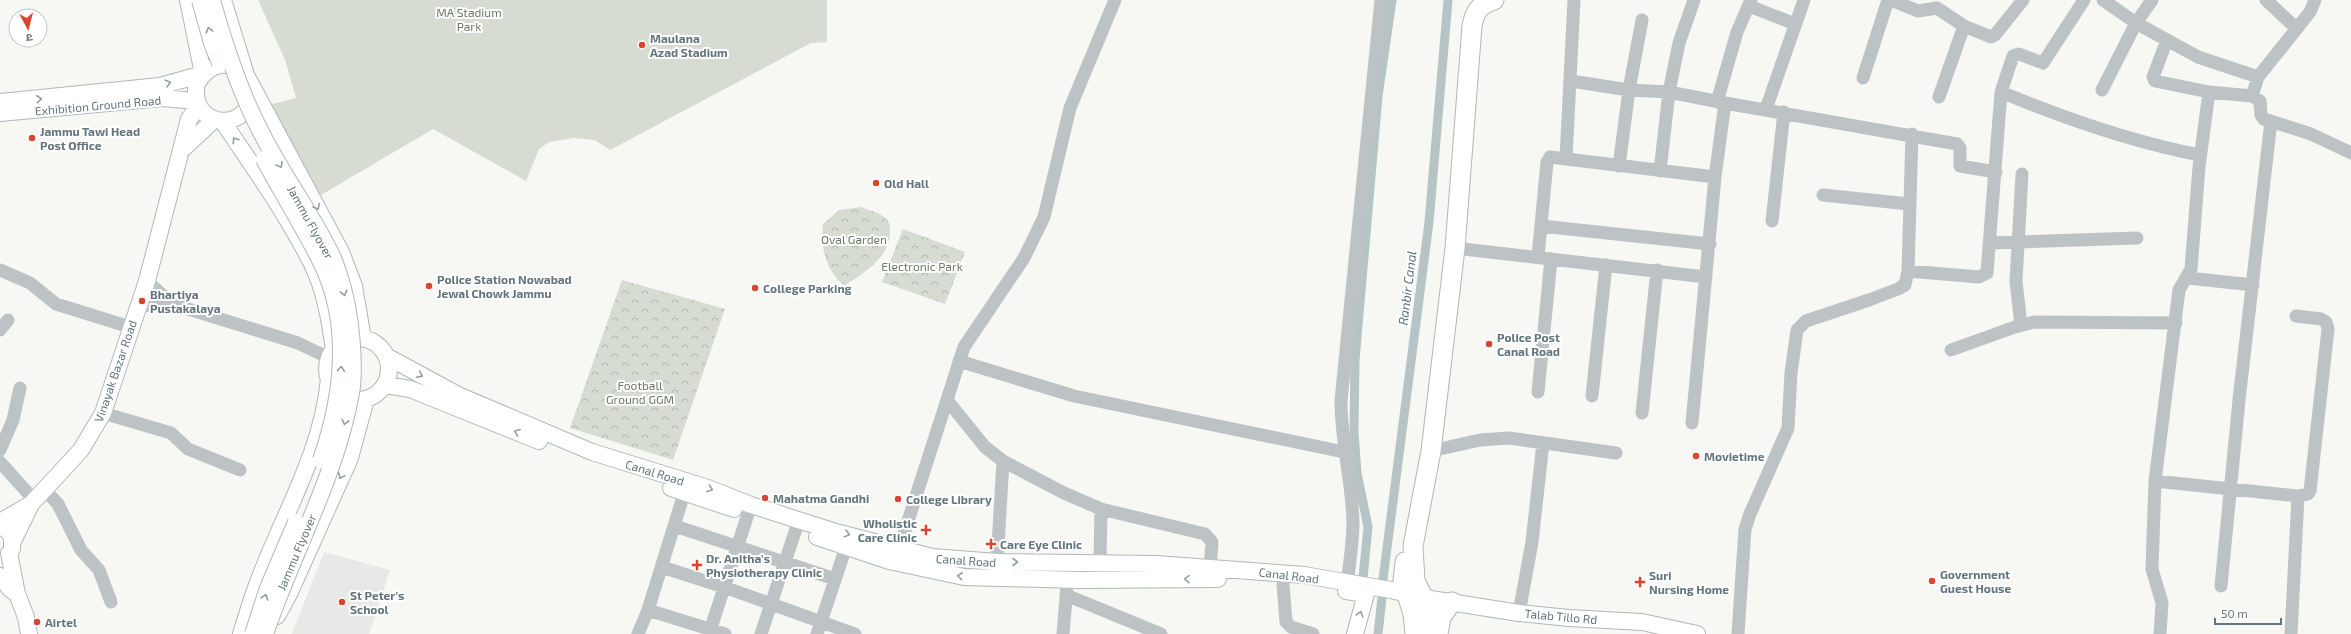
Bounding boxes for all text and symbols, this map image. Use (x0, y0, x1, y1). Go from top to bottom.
park label: MA Stadium Park (436, 5, 502, 33)
north arrow (8, 8, 48, 48)
one-way arrow (205, 27, 213, 33)
place label: Maulana Azad Stadium (650, 31, 728, 59)
text: उ (25, 32, 33, 45)
marker: Maulana Azad Stadium (637, 40, 647, 50)
one-way arrow (165, 80, 171, 88)
street label: Exhibition Ground Road (34, 92, 162, 118)
one-way arrow (36, 94, 42, 103)
place label: Jammu Tawi Head Post Office (40, 124, 140, 152)
marker: Jammu Tawi Head Post Office (27, 133, 37, 143)
one-way arrow (232, 137, 240, 144)
one-way arrow (275, 161, 282, 168)
place label: Old Hall (884, 176, 929, 190)
marker: Old Hall (871, 178, 881, 188)
street label: Jammu Flyover (285, 183, 337, 261)
one-way arrow (313, 203, 320, 211)
park label: Oval Garden (821, 232, 887, 246)
water label: Ranbir Canal (1394, 250, 1420, 326)
park label: Electronic Park (881, 259, 963, 273)
place label: Police Station Nowabad Jewal Chowk Jammu (437, 272, 572, 300)
marker: Police Station Nowabad Jewal Chowk Jammu (424, 281, 434, 291)
place label: College Parking (763, 281, 852, 295)
marker: College Parking (750, 283, 760, 293)
place label: Bhartiya Pustakalaya (150, 287, 221, 316)
one-way arrow (339, 289, 348, 296)
marker: Bhartiya Pustakalaya (137, 296, 147, 306)
street label: Vinayak Bazar Road (91, 318, 139, 424)
place label: Police Post Canal Road (1497, 330, 1560, 358)
marker: Police Post Canal Road (1484, 339, 1494, 349)
one-way arrow (336, 366, 345, 372)
one-way arrow (416, 370, 423, 378)
park label: Football Ground GGM (606, 378, 674, 406)
one-way arrow (342, 419, 350, 425)
one-way arrow (513, 429, 520, 437)
place label: Movietime (1704, 449, 1765, 463)
marker: Movietime (1691, 451, 1701, 461)
street label: Canal Road (624, 456, 686, 488)
one-way arrow (338, 472, 346, 480)
one-way arrow (706, 484, 713, 493)
place label: Mahatma Gandhi (773, 491, 869, 505)
place label: College Library (906, 492, 992, 507)
marker: Mahatma Gandhi (760, 493, 770, 503)
marker: College Library (893, 494, 903, 504)
street label: Jammu Flyover (274, 512, 318, 592)
place label: Wholistic Care Clinic (858, 516, 917, 544)
marker: Wholistic Care Clinic (920, 524, 932, 536)
one-way arrow (843, 530, 850, 538)
place label: Care Eye Clinic (1000, 537, 1082, 552)
marker: Care Eye Clinic (985, 538, 997, 550)
place label: Dr. Anitha's Physiotherapy Clinic (706, 551, 822, 580)
street label: Canal Road (935, 551, 997, 569)
one-way arrow (1012, 558, 1018, 566)
marker: Dr. Anitha's Physiotherapy Clinic (691, 559, 703, 571)
street label: Canal Road (1258, 564, 1320, 586)
place label: Government Guest House (1940, 567, 2011, 595)
place label: Suri Nursing Home (1649, 568, 1729, 596)
one-way arrow (956, 572, 963, 581)
one-way arrow (1184, 574, 1190, 583)
marker: Suri Nursing Home (1634, 576, 1646, 588)
marker: Government Guest House (1927, 576, 1937, 586)
place label: St Peter's School (350, 588, 404, 616)
one-way arrow (260, 594, 269, 601)
marker: St Peter's School (337, 597, 347, 607)
scale bar (2215, 600, 2281, 626)
street label: Talab Tillo Rd (1524, 606, 1598, 626)
text: 50 m (2221, 606, 2248, 620)
one-way arrow (1355, 611, 1364, 618)
place label: Airtel (45, 615, 77, 629)
marker: Airtel (32, 617, 42, 627)

